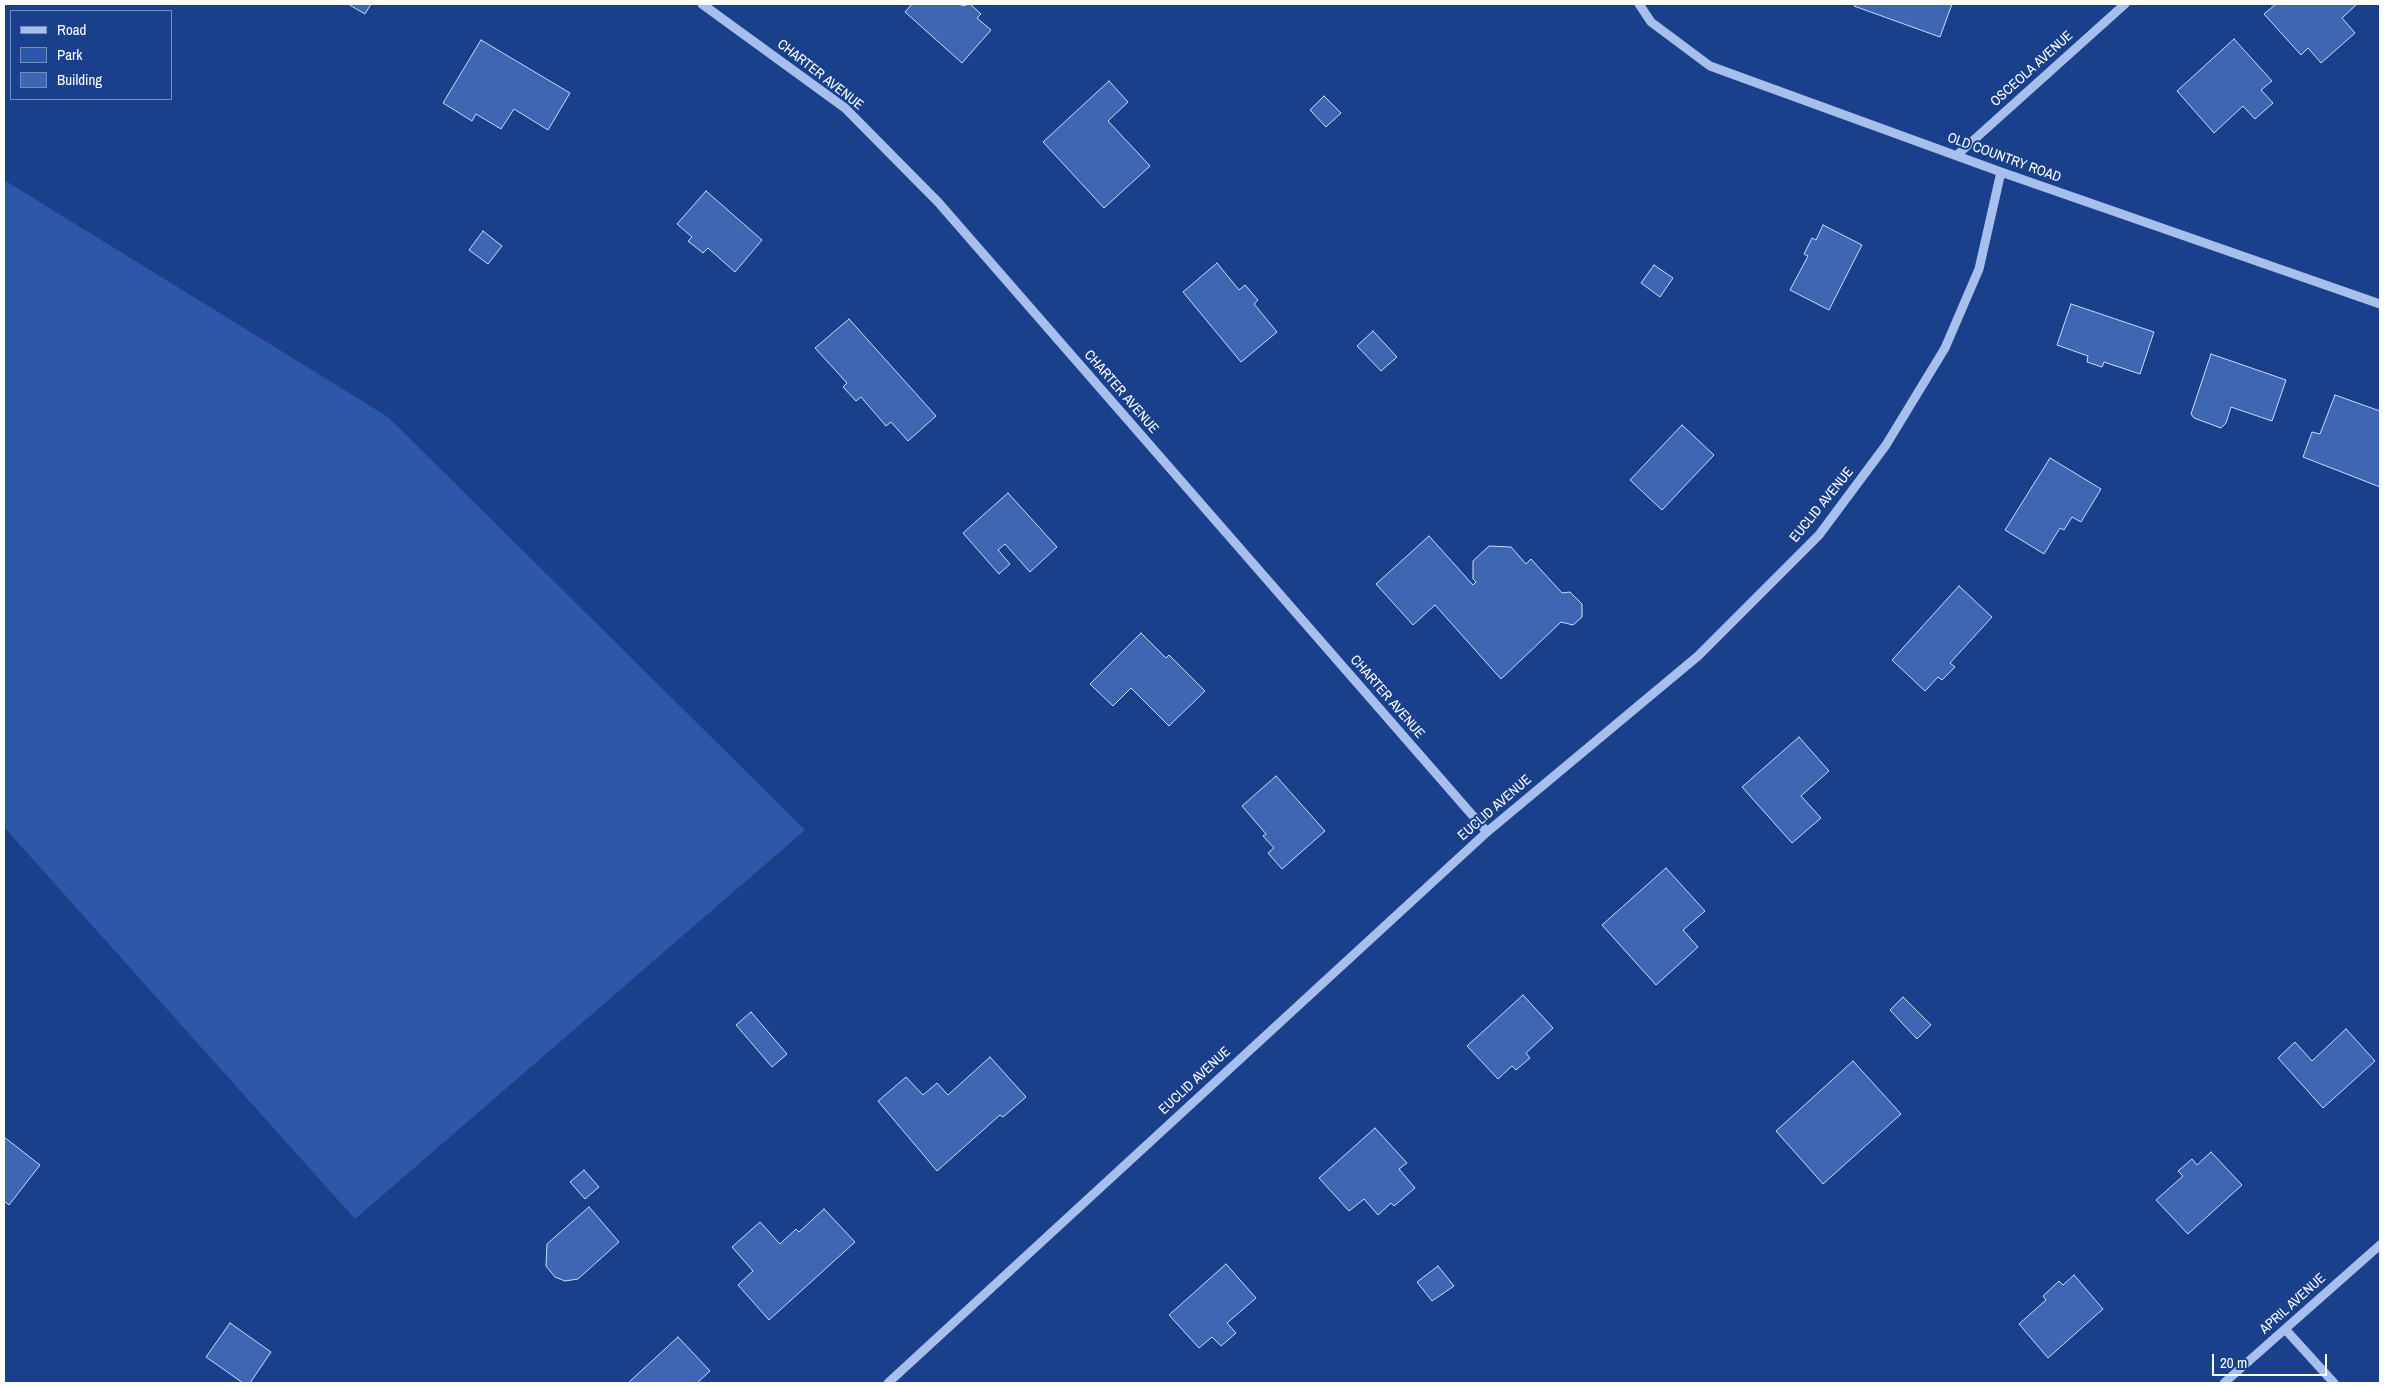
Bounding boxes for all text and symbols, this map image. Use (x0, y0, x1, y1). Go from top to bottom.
legend (10, 10, 172, 100)
text: Road (57, 19, 86, 40)
street label: OSCEOLA AVENUE (1987, 28, 2077, 110)
street label: CHARTER AVENUE (774, 36, 866, 114)
text: Park (57, 44, 82, 65)
text: Building (57, 69, 102, 90)
street label: OLD COUNTRY ROAD (1945, 130, 2063, 186)
street label: CHARTER AVENUE (1080, 347, 1162, 437)
street label: EUCLID AVENUE (1787, 464, 1857, 546)
street label: CHARTER AVENUE (1346, 652, 1428, 742)
street label: EUCLID AVENUE (1455, 772, 1535, 844)
street label: EUCLID AVENUE (1156, 1044, 1234, 1118)
street label: APRIL AVENUE (2257, 1270, 2329, 1338)
scale bar (2214, 1344, 2329, 1376)
text: 20 m (2220, 1352, 2247, 1373)

